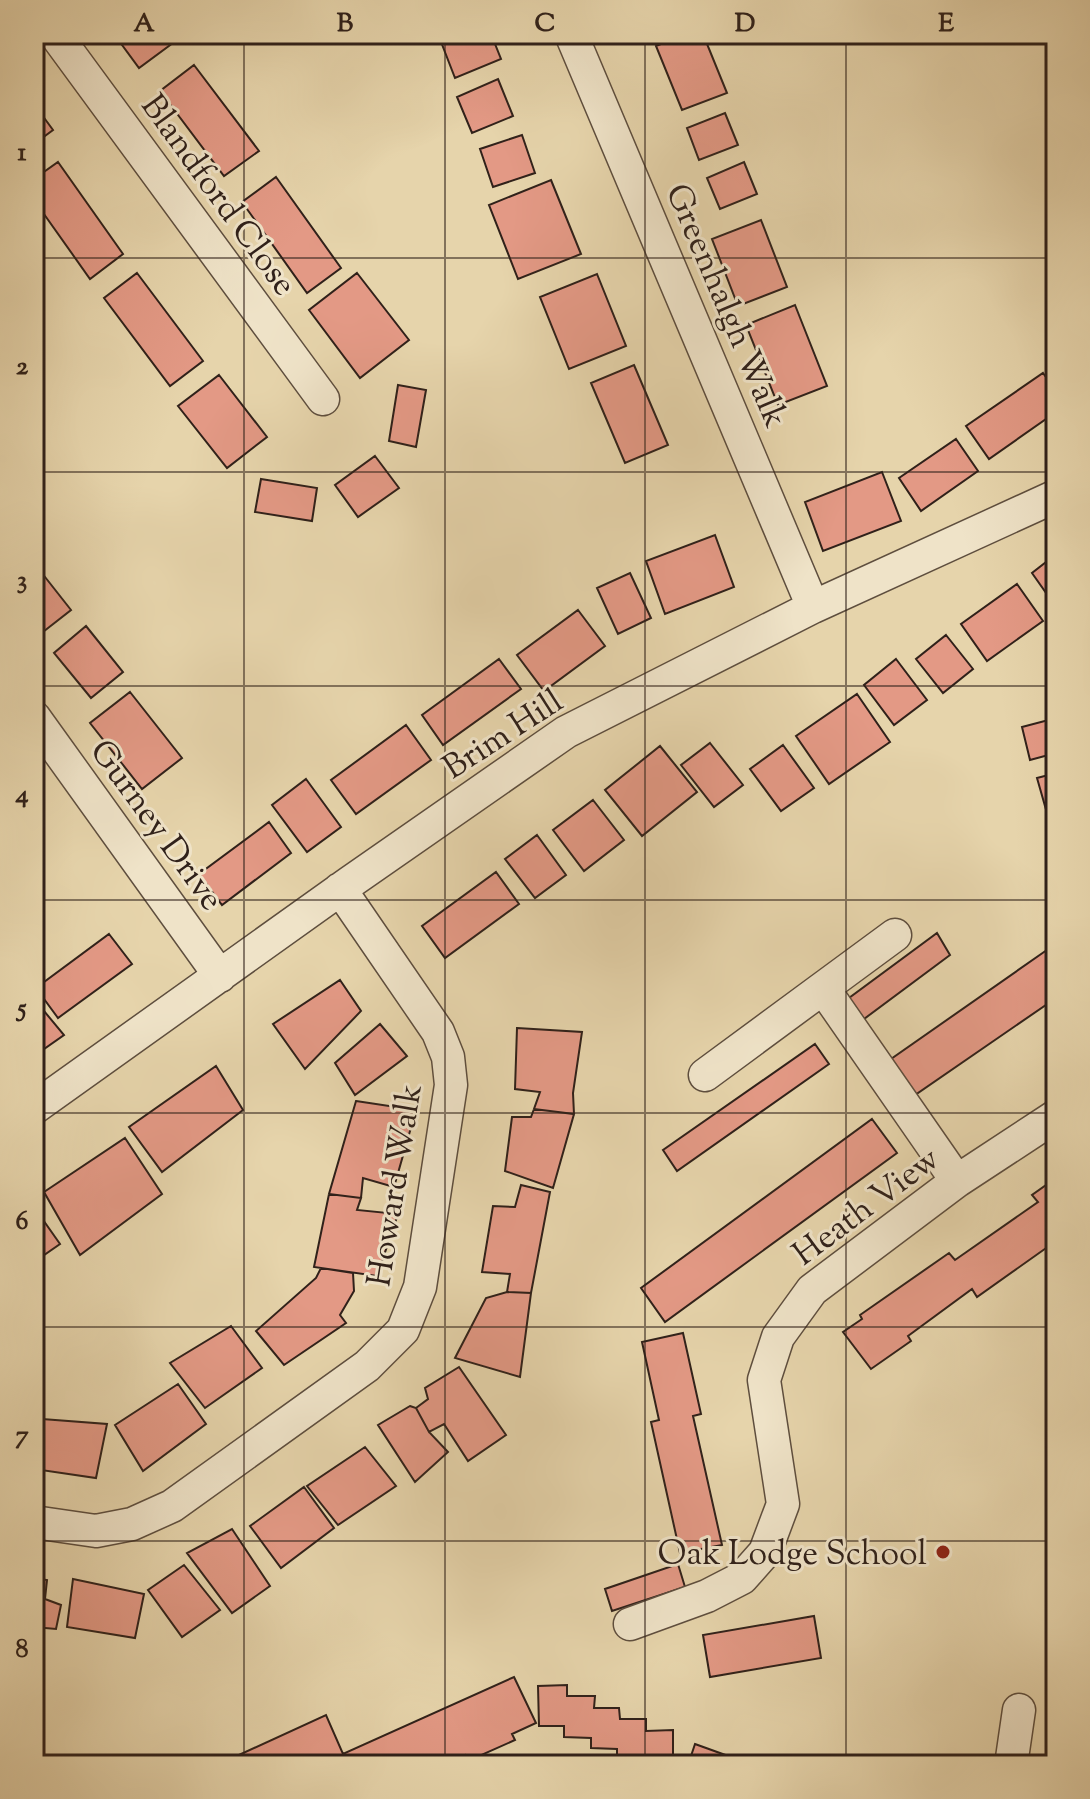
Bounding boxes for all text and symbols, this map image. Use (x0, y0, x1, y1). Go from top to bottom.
text: A (133, 6, 155, 43)
text: B (337, 6, 354, 43)
text: C (535, 6, 555, 43)
text: D (735, 6, 755, 43)
text: E (938, 6, 954, 43)
street label: Blandford Close (127, 85, 307, 307)
text: 1 (18, 135, 27, 172)
street label: Greenhalgh Walk (651, 177, 798, 436)
text: 2 (16, 349, 29, 386)
text: 3 (17, 563, 27, 600)
street label: Brim Hill (434, 679, 574, 793)
street label: Gurney Drive (76, 730, 234, 922)
text: 4 (14, 777, 29, 814)
text: 5 (16, 991, 27, 1028)
street label: Howard Walk (356, 1081, 437, 1290)
street label: Heath View (783, 1136, 951, 1279)
text: 6 (16, 1204, 29, 1241)
text: 7 (15, 1418, 29, 1455)
place label: Oak Lodge School (657, 1531, 927, 1580)
marker: Oak Lodge School (934, 1543, 952, 1561)
text: 8 (15, 1632, 29, 1669)

